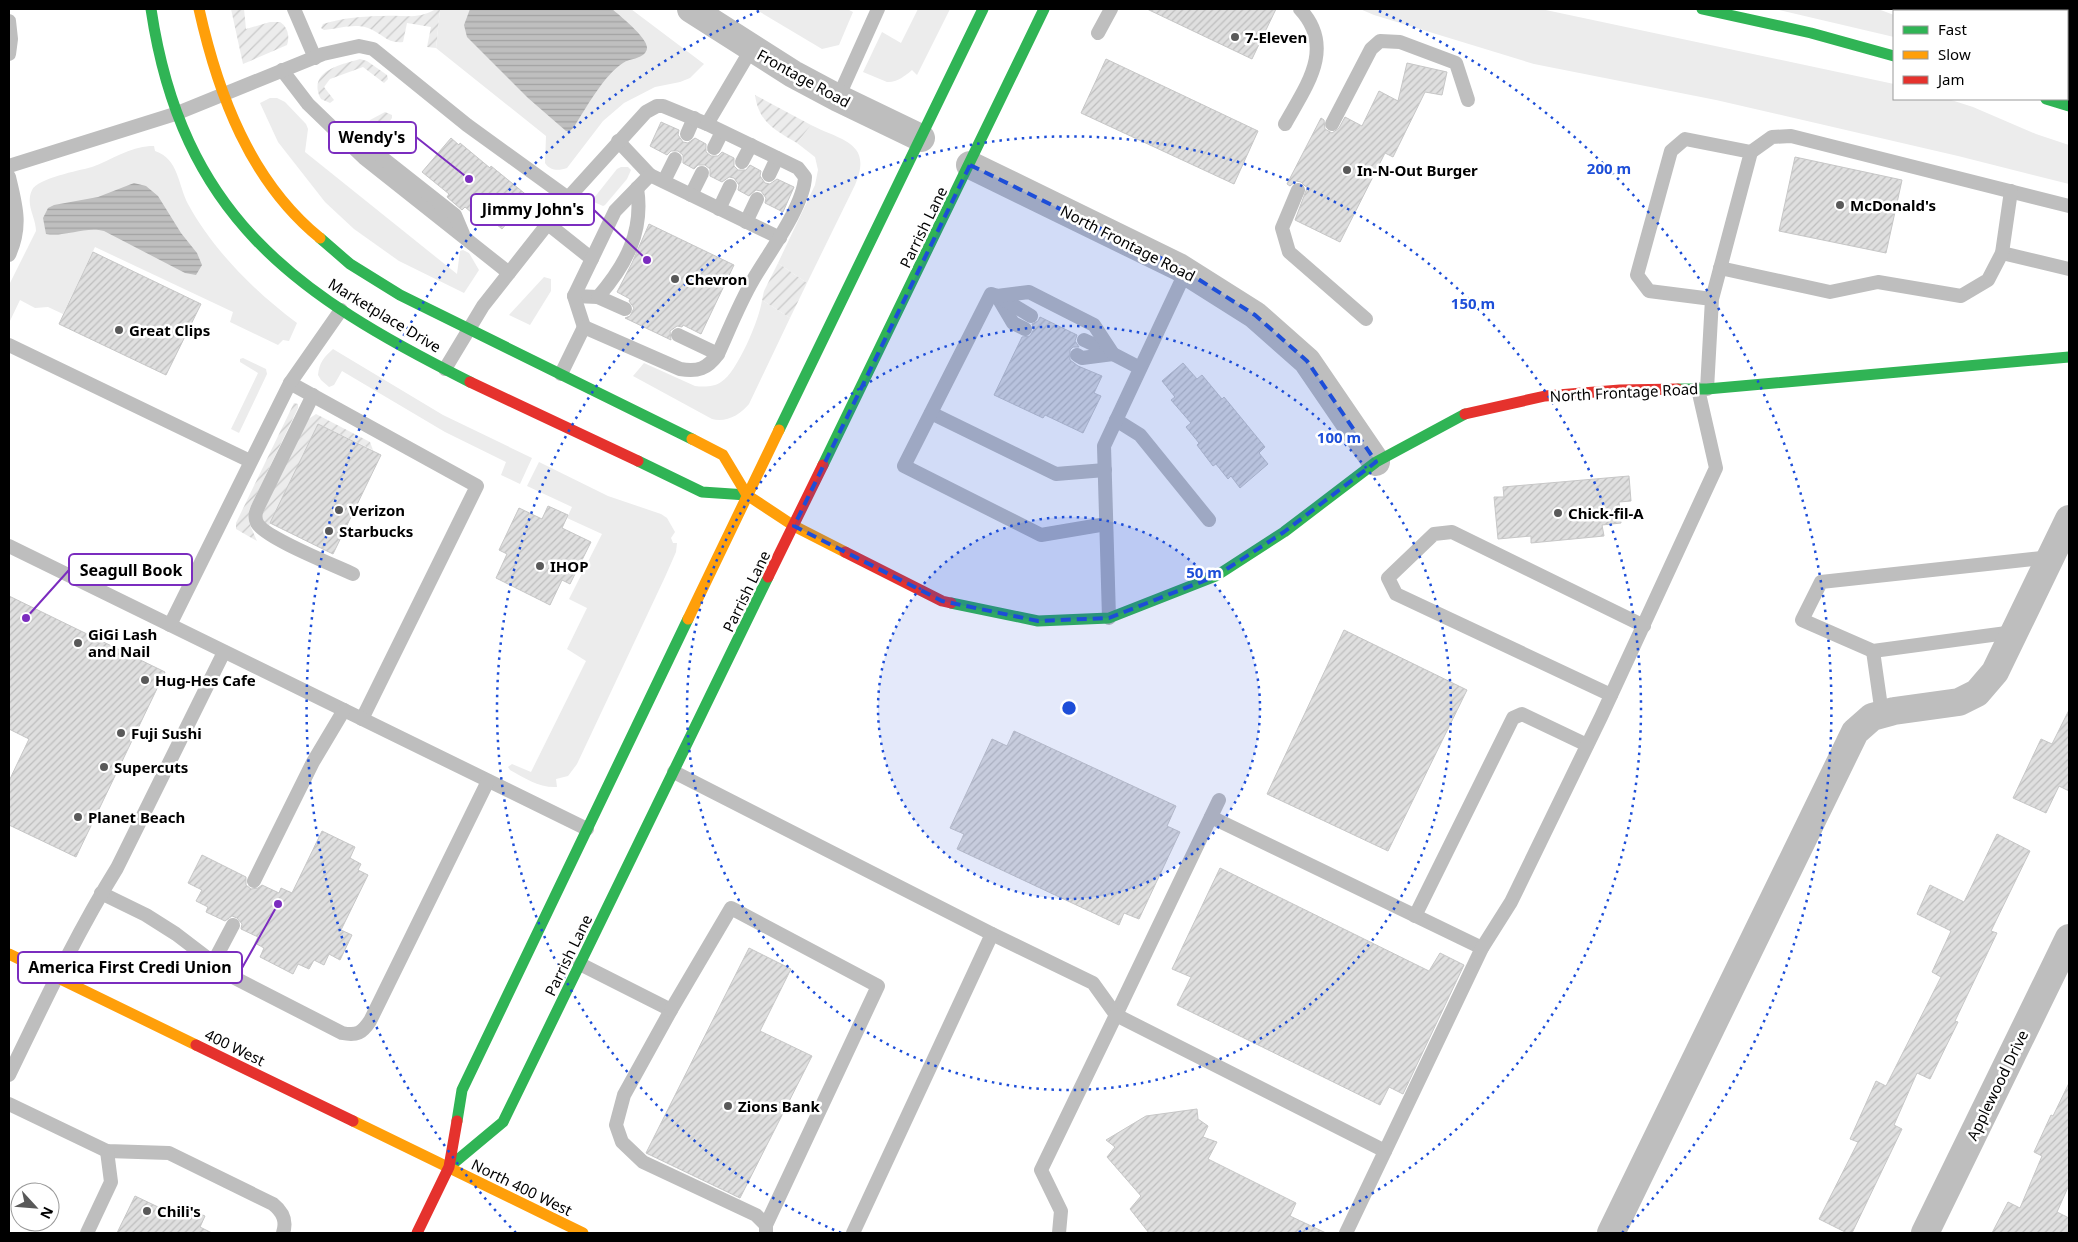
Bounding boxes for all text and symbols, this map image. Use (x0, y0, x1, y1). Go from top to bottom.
legend (1893, 10, 2068, 100)
text: Fast (1938, 19, 1967, 39)
place label: 7-Eleven (1245, 27, 1307, 47)
marker: 7-Eleven (1229, 31, 1241, 43)
street label: Frontage Road (754, 44, 854, 112)
text: Slow (1938, 44, 1971, 64)
text: Jam (1936, 69, 1965, 89)
callout: Wendy's (329, 122, 416, 153)
text: Wendy's (339, 126, 405, 148)
text: 200 m (1587, 158, 1631, 178)
place label: In-N-Out Burger (1357, 160, 1478, 180)
marker: In-N-Out Burger (1341, 164, 1353, 176)
street label: Parrish Lane (895, 183, 951, 271)
callout: Jimmy John's (471, 194, 594, 225)
place label: McDonald's (1850, 195, 1936, 215)
text: Jimmy John's (480, 198, 584, 220)
marker: McDonald's (1834, 199, 1846, 211)
street label: North Frontage Road (1057, 200, 1199, 286)
place label: Chevron (685, 269, 747, 289)
street label: Marketplace Drive (325, 273, 445, 357)
marker: Chevron (669, 273, 681, 285)
text: 150 m (1451, 293, 1495, 313)
place label: Great Clips (129, 320, 210, 340)
marker: Great Clips (113, 324, 125, 336)
street label: North Frontage Road (1549, 378, 1699, 406)
text: 100 m (1317, 427, 1361, 447)
place label: Verizon (349, 500, 405, 520)
place label: Chick-fil-A (1568, 503, 1644, 523)
marker: Verizon (333, 504, 345, 516)
marker: Chick-fil-A (1552, 507, 1564, 519)
place label: Starbucks (339, 521, 413, 541)
marker: Starbucks (323, 525, 335, 537)
street label: Parrish Lane (718, 547, 774, 635)
callout: Seagull Book (69, 554, 192, 585)
place label: IHOP (550, 556, 589, 576)
text: Seagull Book (80, 559, 182, 581)
marker: IHOP (534, 560, 546, 572)
text: 50 m (1186, 562, 1222, 582)
place label: GiGi Lash and Nail (88, 624, 157, 661)
marker: GiGi Lash and Nail (72, 637, 84, 649)
place label: Hug-Hes Cafe (155, 670, 256, 690)
marker: Hug-Hes Cafe (139, 674, 151, 686)
centre of rings (1060, 699, 1078, 717)
place label: Fuji Sushi (131, 723, 202, 743)
marker: Fuji Sushi (115, 727, 127, 739)
place label: Supercuts (114, 757, 188, 777)
marker: Supercuts (98, 761, 110, 773)
place label: Planet Beach (88, 807, 185, 827)
marker: Planet Beach (72, 811, 84, 823)
street label: Parrish Lane (540, 911, 596, 999)
callout: America First Credi Union (18, 952, 242, 983)
text: America First Credi Union (28, 956, 232, 978)
street label: 400 West (202, 1024, 269, 1070)
street label: Applewood Drive (1962, 1027, 2032, 1143)
place label: Zions Bank (738, 1096, 820, 1116)
marker: Zions Bank (722, 1100, 734, 1112)
street label: North 400 West (468, 1154, 576, 1220)
north arrow (10, 1182, 60, 1232)
place label: Chili's (157, 1201, 201, 1221)
text: N (36, 1204, 58, 1222)
marker: Chili's (141, 1205, 153, 1217)

